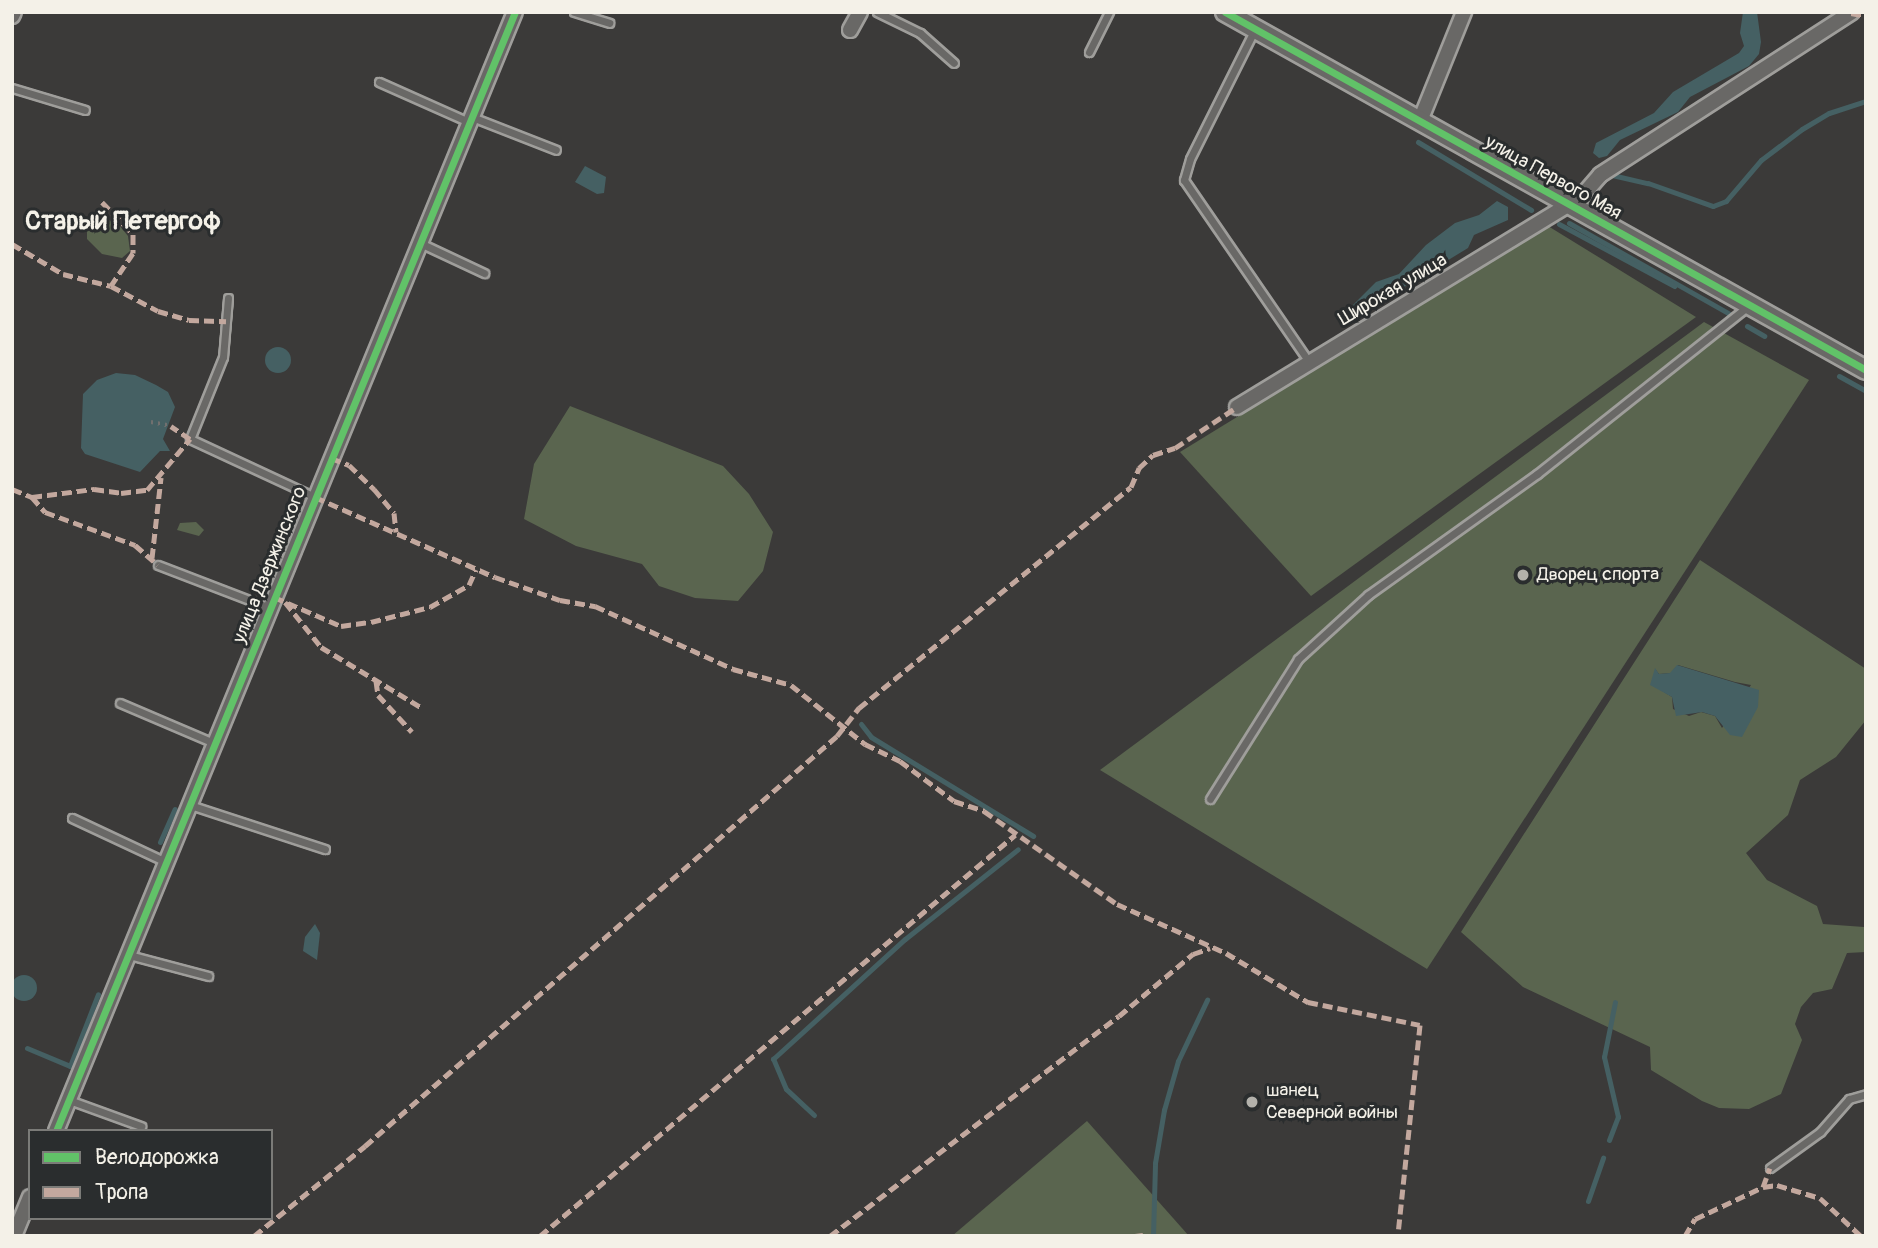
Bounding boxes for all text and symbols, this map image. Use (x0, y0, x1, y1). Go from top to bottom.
street label: улица Первого Мая (1481, 131, 1625, 225)
district label: Старый Петергоф (25, 206, 221, 238)
street label: Широкая улица (1335, 249, 1451, 331)
street label: улица Дзержинского (228, 483, 312, 647)
place label: Дворец спорта (1537, 564, 1659, 586)
marker: Дворец спорта (1515, 567, 1531, 583)
place label: шанец Северной войны (1266, 1080, 1398, 1124)
marker: шанец Северной войны (1244, 1094, 1260, 1110)
legend (28, 1129, 273, 1220)
text: Велодорожка (95, 1144, 219, 1171)
text: Тропа (95, 1179, 148, 1206)

